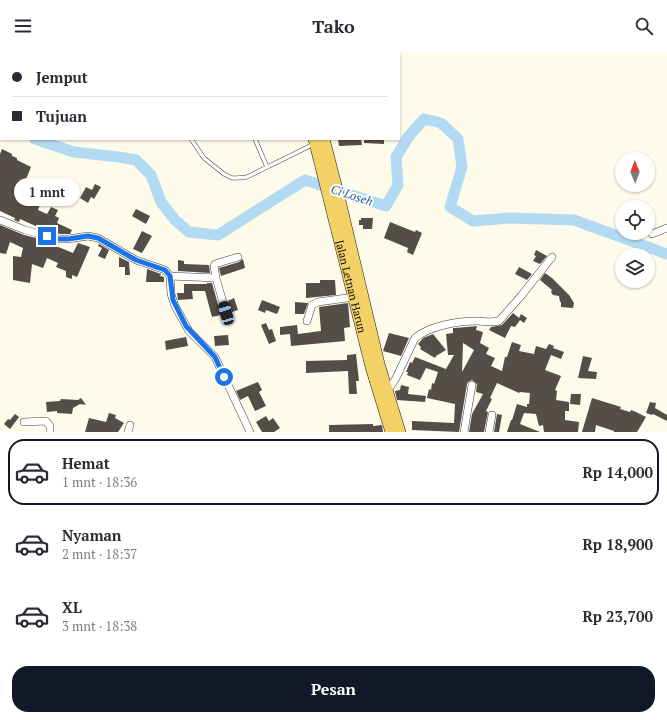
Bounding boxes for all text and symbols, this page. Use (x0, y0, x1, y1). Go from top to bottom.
text: Tako (312, 14, 355, 38)
icon: menu (12, 15, 34, 37)
icon: search (633, 15, 655, 37)
text: Jemput (36, 67, 88, 87)
text: Tujuan (36, 106, 87, 126)
north arrow (615, 152, 655, 192)
map controls (615, 152, 655, 288)
callout: 1 mnt (14, 178, 80, 206)
water label: Ci Loseh (329, 181, 375, 209)
text: 1 mnt (29, 183, 65, 201)
button: locate (615, 200, 655, 240)
route end (38, 227, 56, 245)
street label: Jalan Letnan Harun (333, 239, 369, 335)
button: layers (615, 248, 655, 288)
car (217, 300, 235, 326)
route start (215, 368, 233, 386)
text: Hemat (62, 453, 110, 473)
icon: car (14, 454, 50, 490)
text: Rp 14,000 (582, 462, 653, 482)
text: 1 mnt · 18:36 (62, 473, 137, 491)
text: Nyaman (62, 525, 122, 545)
icon: car (14, 526, 50, 562)
text: Rp 18,900 (582, 534, 653, 554)
text: 2 mnt · 18:37 (62, 545, 137, 563)
text: XL (62, 597, 82, 617)
icon: car (14, 598, 50, 634)
text: Rp 23,700 (582, 606, 653, 626)
text: 3 mnt · 18:38 (62, 617, 137, 635)
button: Pesan (12, 666, 655, 712)

